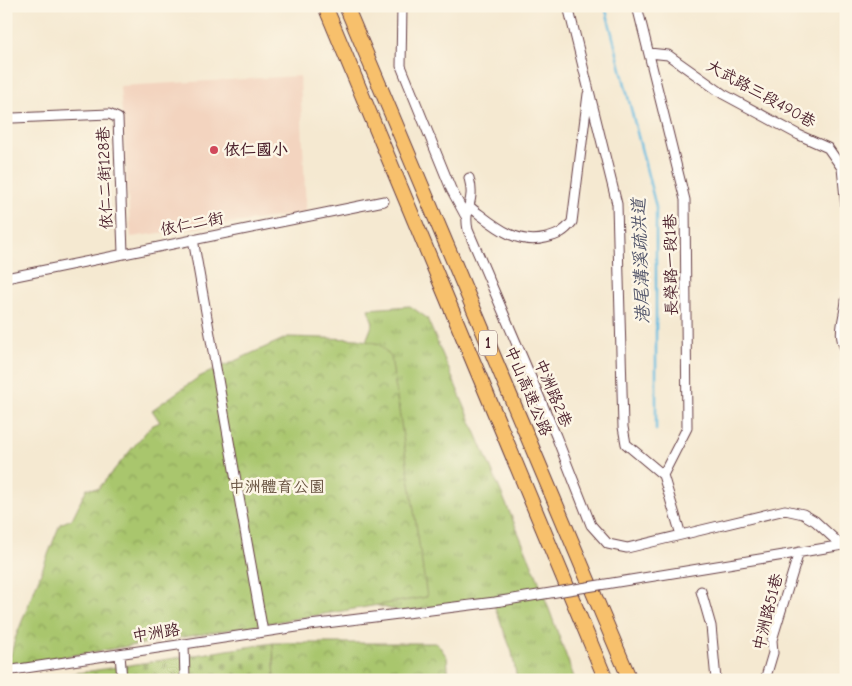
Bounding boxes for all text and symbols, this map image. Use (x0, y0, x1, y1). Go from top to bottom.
street label: 大武路三段490巷 (703, 57, 819, 131)
street label: 依仁二街128巷 (94, 126, 116, 230)
place label: 依仁國小 (224, 141, 288, 159)
marker: 依仁國小 (208, 144, 220, 156)
water label: 港尾溝溪疏洪道 (628, 196, 654, 324)
street label: 依仁二街 (159, 209, 225, 239)
street label: 長榮路一段1巷 (661, 214, 681, 316)
road number: 1 (479, 330, 497, 356)
street label: 中山高速公路 (501, 343, 555, 439)
street label: 中洲路2巷 (531, 356, 575, 430)
park label: 中洲體育公園 (229, 478, 325, 496)
street label: 中洲路51巷 (750, 571, 786, 653)
street label: 中洲路 (131, 620, 181, 646)

